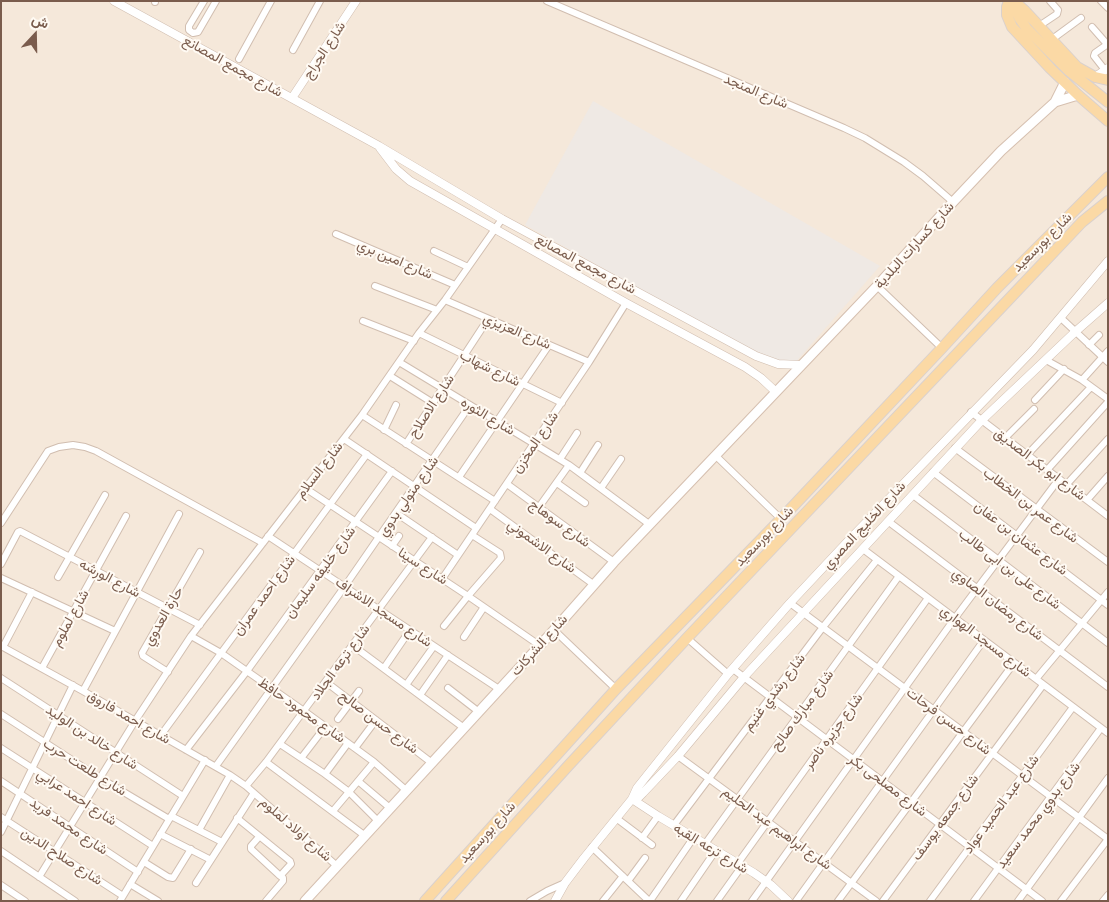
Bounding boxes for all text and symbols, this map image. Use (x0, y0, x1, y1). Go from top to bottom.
north arrow (10, 10, 60, 60)
text: ش (30, 11, 51, 31)
street label: شارع الجراج (299, 18, 349, 82)
street label: شارع مجمع المصانع (180, 32, 286, 100)
street label: شارع المنجد (721, 70, 791, 112)
street label: شارع كسارات البلدية (871, 198, 957, 292)
street label: شارع بورسعيد (1009, 209, 1075, 275)
street label: شارع مجمع المصانع (533, 230, 639, 298)
street label: شارع امين بري (355, 236, 435, 282)
street label: شارع العزيزي (480, 309, 554, 353)
street label: شارع شهاب (457, 346, 523, 390)
street label: شارع الاصلاح (404, 371, 458, 441)
street label: شارع الثوره (458, 393, 518, 439)
street label: شارع المخزن (508, 408, 562, 476)
street label: شارع ابو بكر الصديق (991, 424, 1089, 504)
street label: شارع السلام (292, 438, 346, 502)
street label: شارع متولي بدوي (374, 453, 442, 539)
street label: شارع عمر بن الخطاب (980, 464, 1082, 546)
street label: شارع الخليج المصري (819, 478, 909, 572)
street label: شارع سوهاج (526, 495, 594, 551)
street label: شارع عثمان بن عفان (971, 497, 1071, 579)
street label: شارع بورسعيد (731, 502, 797, 570)
street label: شارع الاشموني (504, 515, 580, 577)
street label: شارع خليفه سليمان (281, 523, 359, 621)
street label: شارع على بن ابى طالب (956, 525, 1064, 613)
street label: شارع سينا (395, 544, 451, 588)
street label: شارع احمد عمران (229, 552, 299, 638)
street label: شارع الورشه (77, 555, 143, 601)
street label: شارع رمضان الصاوي (949, 564, 1047, 644)
street label: شارع مسجد الاشراف (332, 573, 436, 651)
street label: حارة العدوي (139, 584, 187, 648)
street label: شارع لملوم (48, 587, 92, 649)
street label: شارع مسجد الهواري (937, 601, 1035, 681)
street label: شارع الشركات (507, 611, 571, 679)
street label: شارع ترعه الجلاد (307, 621, 373, 703)
street label: شارع رشدي غنيم (739, 650, 809, 734)
street label: شارع مبارك صالح (767, 666, 837, 754)
street label: شارع محمود حافظ (255, 674, 349, 746)
street label: شارع حسن فرحات (903, 684, 995, 758)
street label: شارع احمد فاروق (84, 686, 174, 748)
street label: شارع حسن صالح (336, 687, 422, 757)
street label: شارع جزيره ناصر (800, 690, 866, 772)
street label: شارع خالد بن الوليد (43, 701, 141, 773)
street label: شارع طلعت حرب (40, 735, 130, 799)
street label: شارع مصلحى بكر (845, 750, 931, 820)
street label: شارع عبد الحميد عواد (959, 751, 1043, 857)
street label: شارع بدوي محمد سعيد (992, 758, 1084, 872)
street label: شارع احمد عرابي (34, 765, 120, 829)
street label: شارع جمعه يوسف (908, 771, 982, 863)
street label: شارع ابراهيم عبد الحليم (719, 783, 835, 873)
street label: شارع اولاد لملوم (257, 793, 335, 865)
street label: شارع محمد فريد (27, 794, 111, 858)
street label: شارع بورسعيد (455, 798, 519, 866)
street label: شارع ترعه القبه (671, 819, 751, 877)
street label: شارع صلاح الدين (18, 823, 106, 889)

